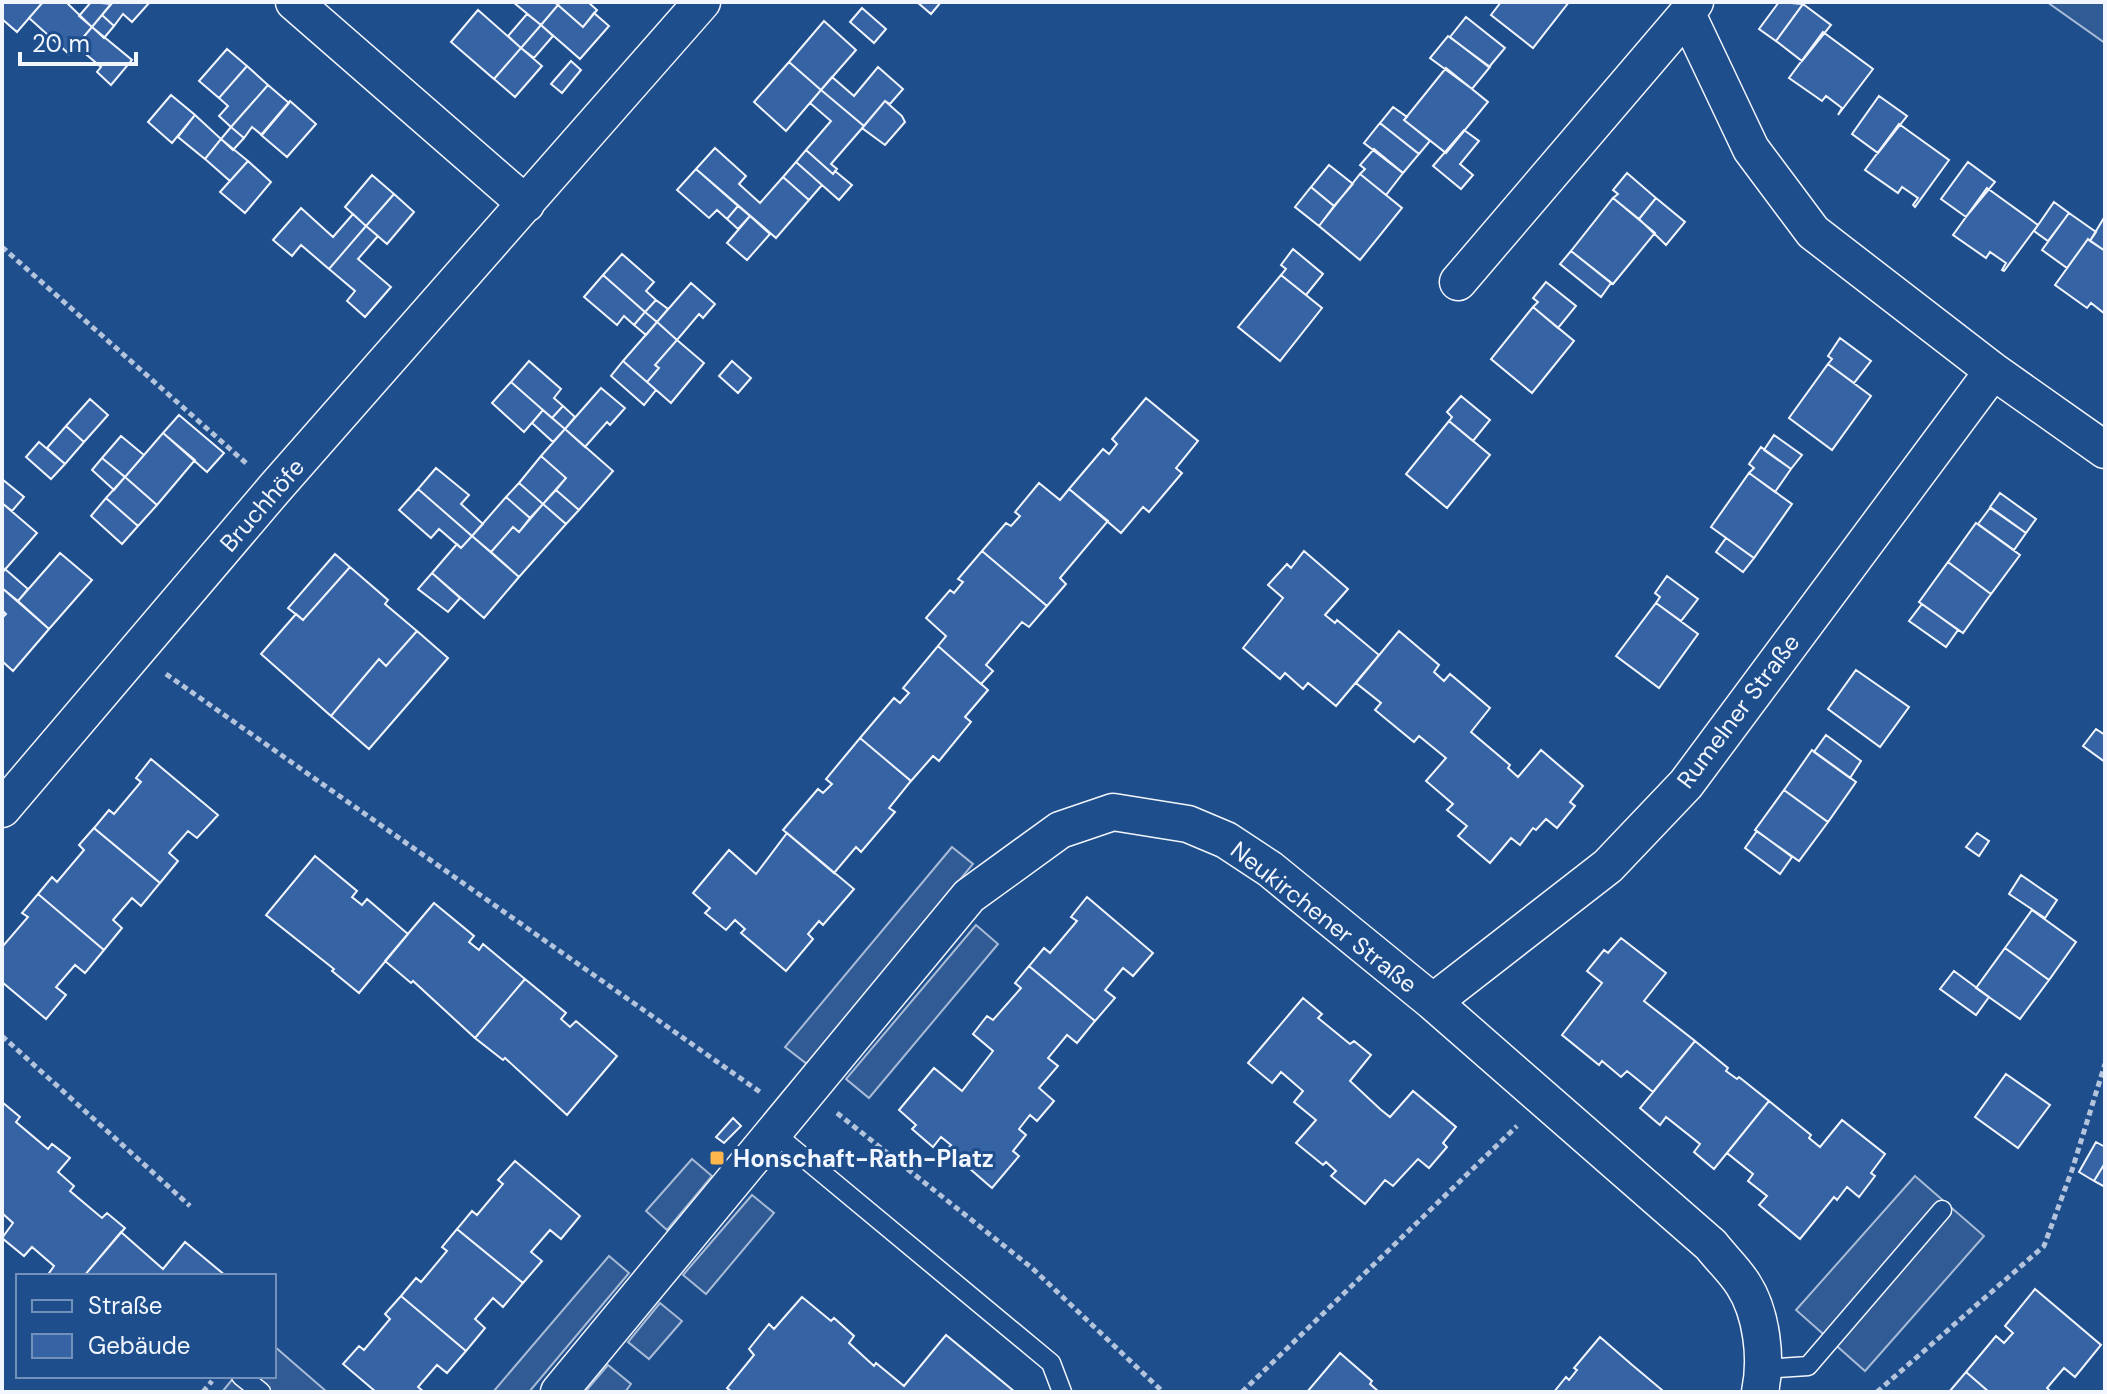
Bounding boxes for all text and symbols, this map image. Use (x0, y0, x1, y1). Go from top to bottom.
scale bar (20, 16, 136, 66)
text: 20 m (32, 28, 90, 59)
street label: Bruchhöfe (213, 452, 311, 558)
street label: Rumelner Straße (1670, 628, 1806, 794)
street label: Neukirchener Straße (1224, 834, 1424, 1000)
place label: Honschaft-Rath-Platz (733, 1143, 994, 1174)
marker: Honschaft-Rath-Platz (708, 1149, 726, 1167)
legend (16, 1274, 276, 1378)
text: Straße (88, 1290, 162, 1321)
text: Gebäude (88, 1330, 190, 1361)

